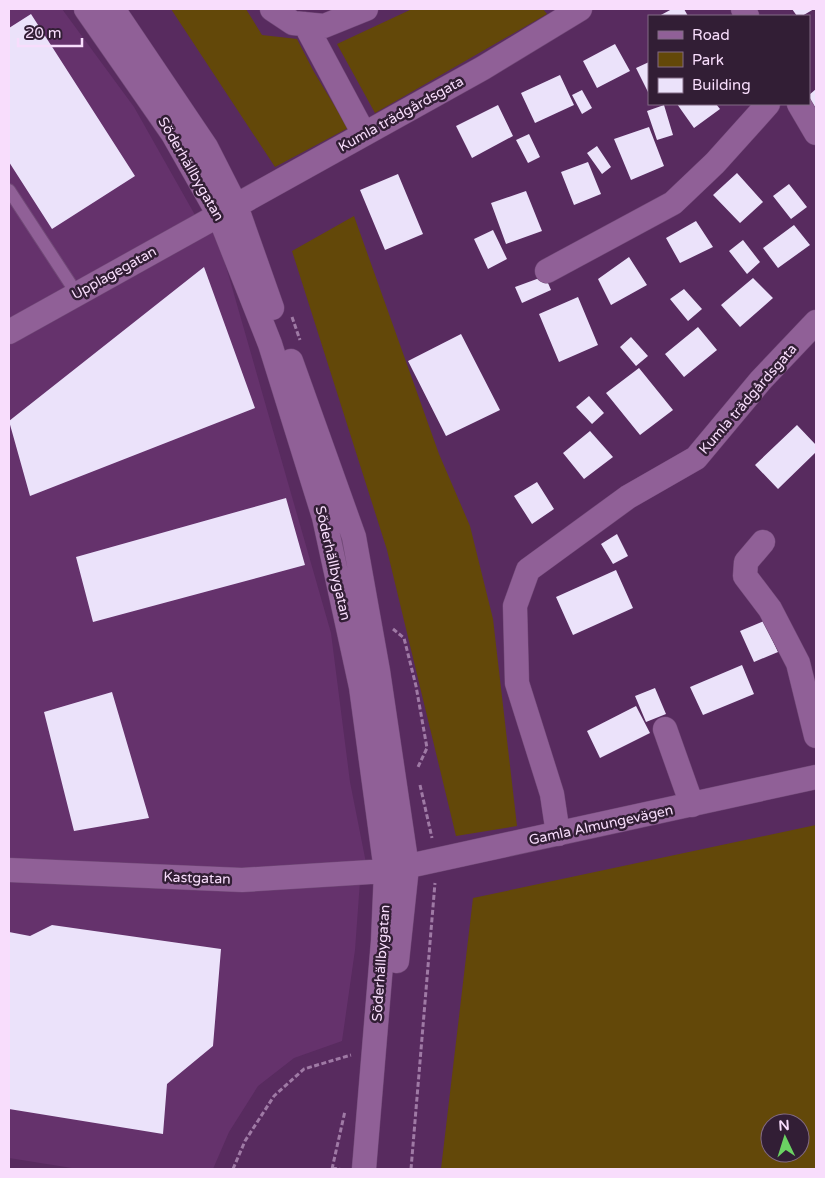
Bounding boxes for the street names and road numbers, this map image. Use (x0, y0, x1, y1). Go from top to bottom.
street label: Kumla trädgårdsgata (336, 73, 466, 155)
street label: Söderhällbygatan (154, 114, 228, 224)
street label: Upplagegatan (69, 243, 159, 303)
street label: Kumla trädgårdsgata (696, 340, 800, 458)
street label: Söderhällbygatan (312, 504, 354, 622)
street label: Gamla Almungevägen (527, 801, 675, 849)
street label: Kastgatan (163, 868, 231, 888)
street label: Söderhällbygatan (368, 904, 394, 1022)

